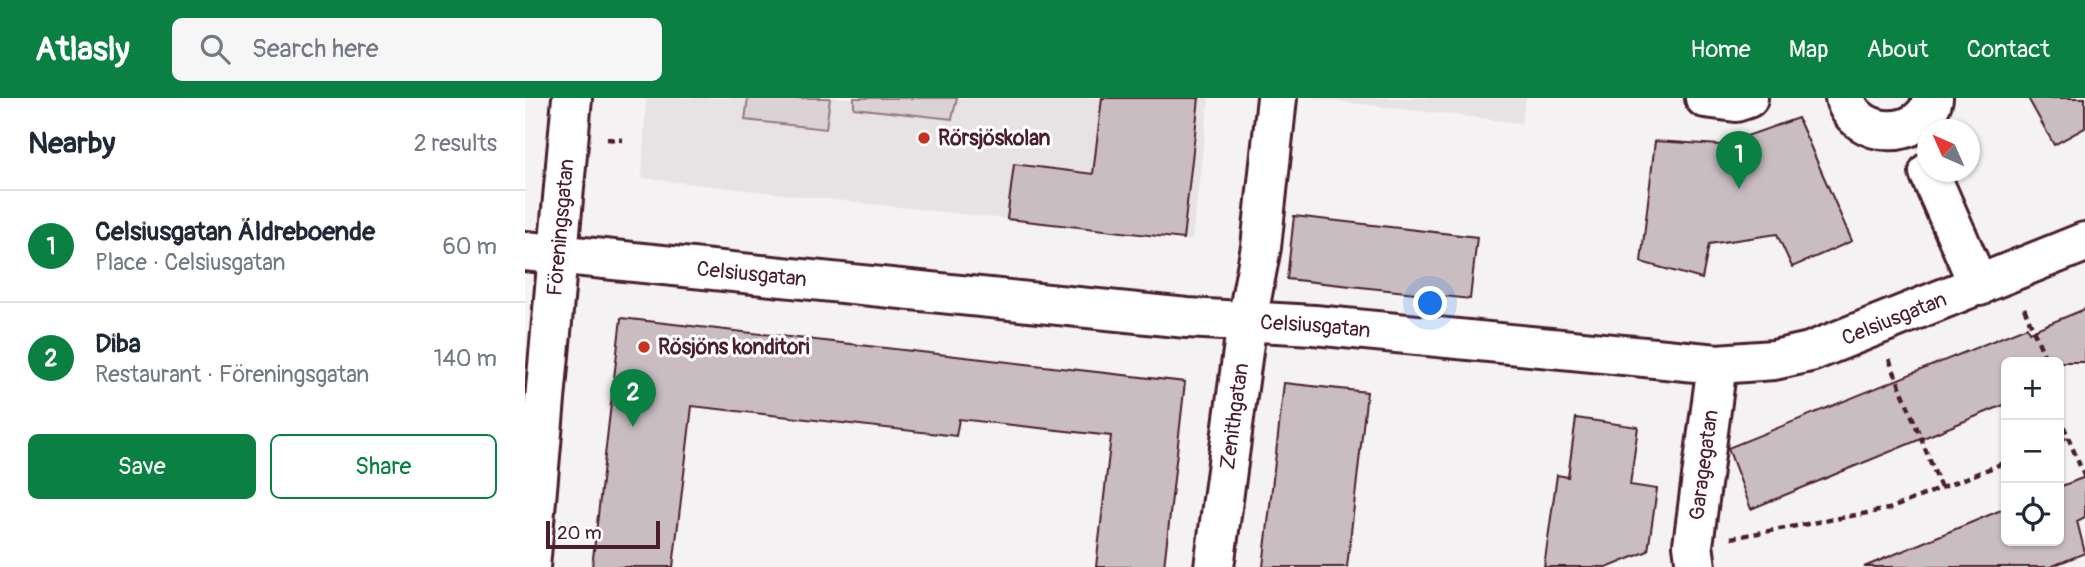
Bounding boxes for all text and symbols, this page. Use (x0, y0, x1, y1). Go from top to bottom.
search box (172, 18, 662, 81)
text: Atlasly (35, 29, 130, 70)
icon: search (196, 30, 234, 68)
text: Search here (252, 33, 379, 65)
text: Home (1690, 35, 1751, 64)
text: Map (1789, 35, 1829, 64)
text: About (1867, 35, 1929, 64)
text: Contact (1967, 35, 2050, 64)
north arrow (1917, 119, 1980, 182)
text: Nearby (28, 125, 115, 162)
place label: Rörsjöskolan (938, 125, 1050, 152)
text: 2 results (414, 129, 497, 158)
marker: Rörsjöskolan (916, 130, 932, 146)
pin: 1 (1716, 131, 1762, 189)
street label: Föreningsgatan (541, 158, 580, 297)
text: Celsiusgatan Äldreboende (95, 216, 375, 248)
text: 1 (47, 232, 56, 261)
text: 60 m (442, 232, 497, 261)
text: Place · Celsiusgatan (95, 248, 285, 277)
street label: Celsiusgatan (695, 255, 808, 293)
street label: Celsiusgatan (1838, 285, 1950, 351)
your location (1413, 286, 1447, 320)
street label: Celsiusgatan (1259, 309, 1372, 344)
text: Diba (95, 328, 141, 360)
place label: Rösjöns konditori (658, 334, 810, 361)
marker: Rösjöns konditori (636, 339, 652, 355)
text: 2 (45, 344, 57, 373)
text: 140 m (434, 344, 497, 373)
map controls (2001, 357, 2064, 546)
button: + (2001, 357, 2064, 420)
text: Restaurant · Föreningsgatan (95, 360, 369, 389)
street label: Zenithgatan (1214, 361, 1255, 471)
pin: 2 (610, 369, 656, 427)
street label: Garagegatan (1683, 408, 1724, 522)
button: − (2001, 420, 2064, 483)
button: Save (28, 434, 256, 499)
button: Share (270, 434, 497, 499)
button: locate (2001, 483, 2064, 546)
scale bar (546, 518, 660, 550)
text: 20 m (557, 521, 602, 545)

